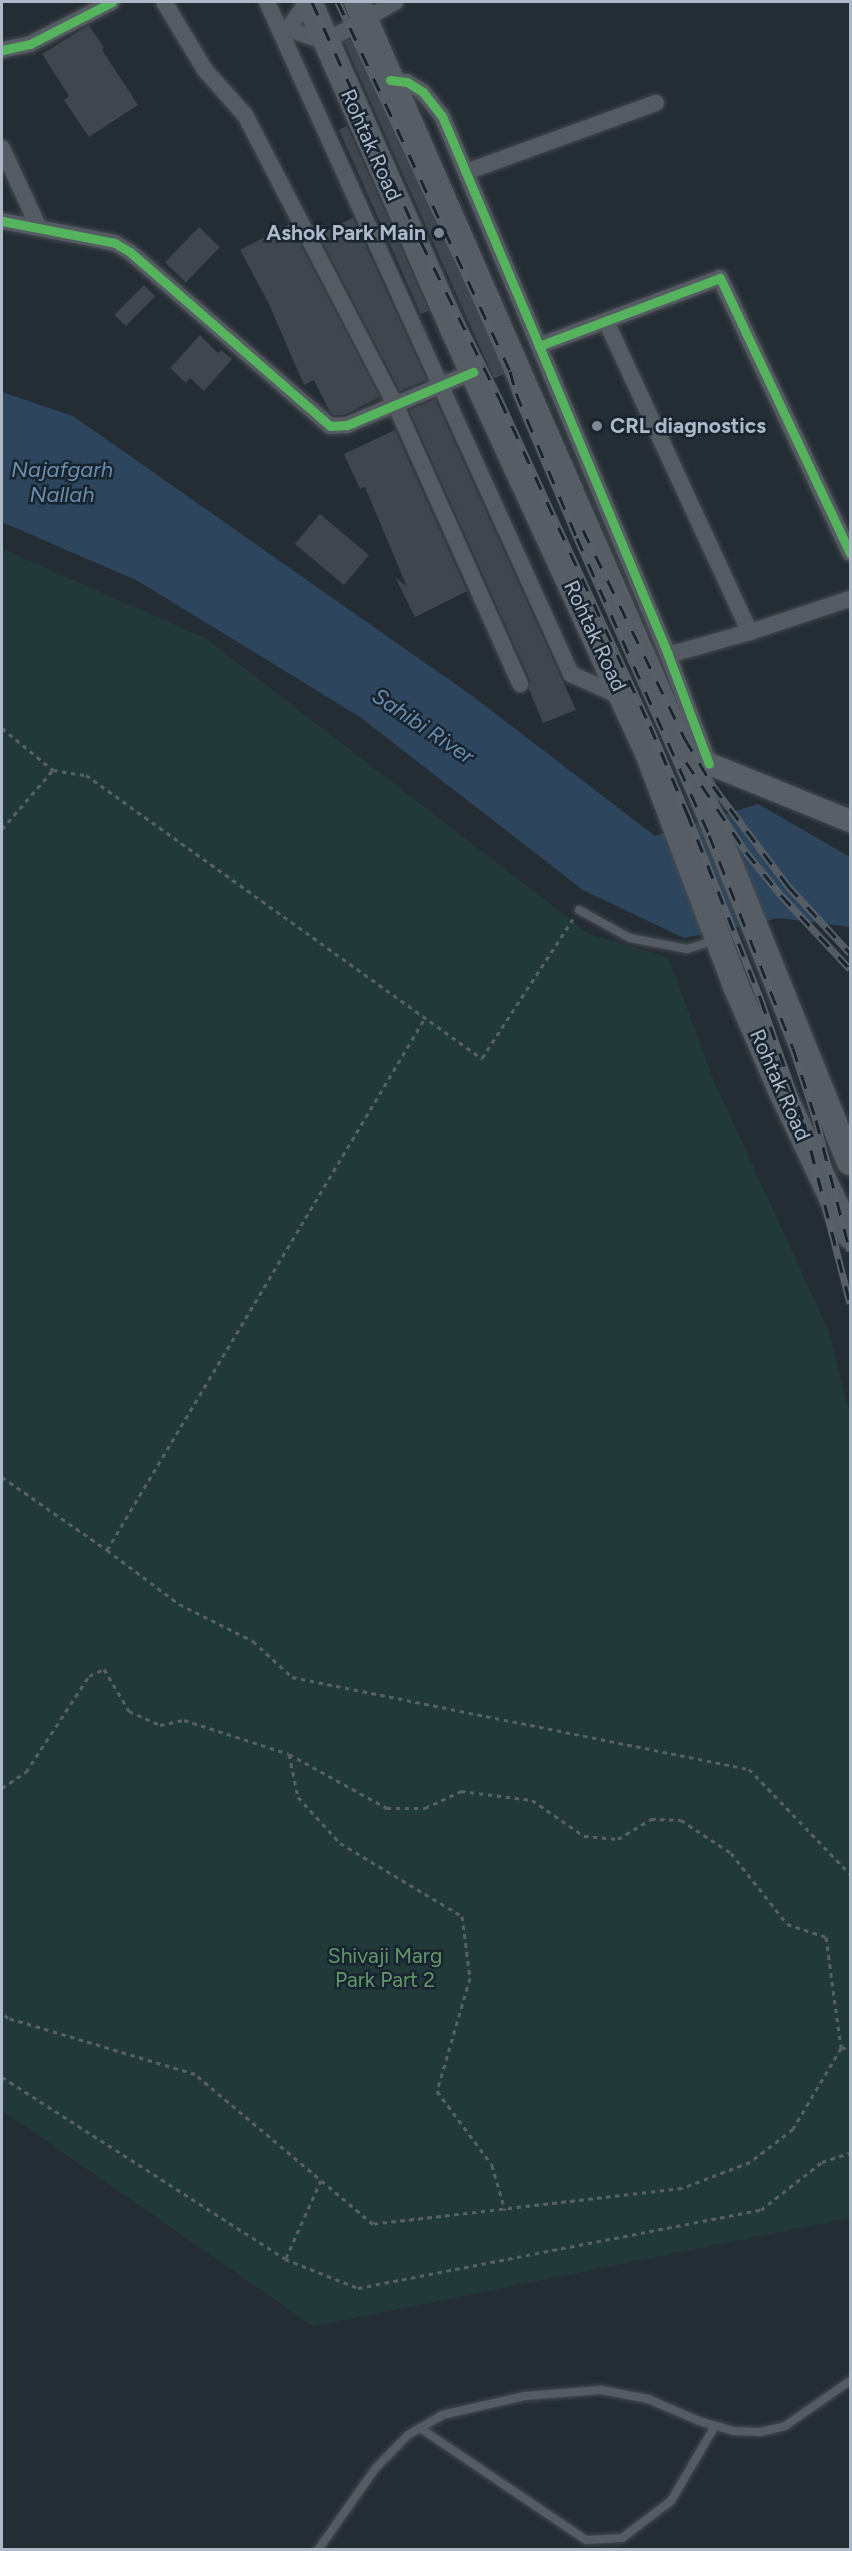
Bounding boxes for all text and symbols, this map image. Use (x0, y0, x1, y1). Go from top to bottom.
street label: Rohtak Road (335, 85, 407, 205)
place label: Ashok Park Main (266, 220, 426, 246)
marker: Ashok Park Main (430, 224, 448, 242)
place label: CRL diagnostics (610, 413, 766, 439)
marker: CRL diagnostics (588, 417, 606, 435)
water label: Najafgarh Nallah (11, 456, 113, 508)
street label: Rohtak Road (558, 577, 632, 695)
water label: Sahibi River (367, 682, 479, 770)
street label: Rohtak Road (744, 1025, 816, 1145)
park label: Shivaji Marg Park Part 2 (328, 1943, 442, 1993)

